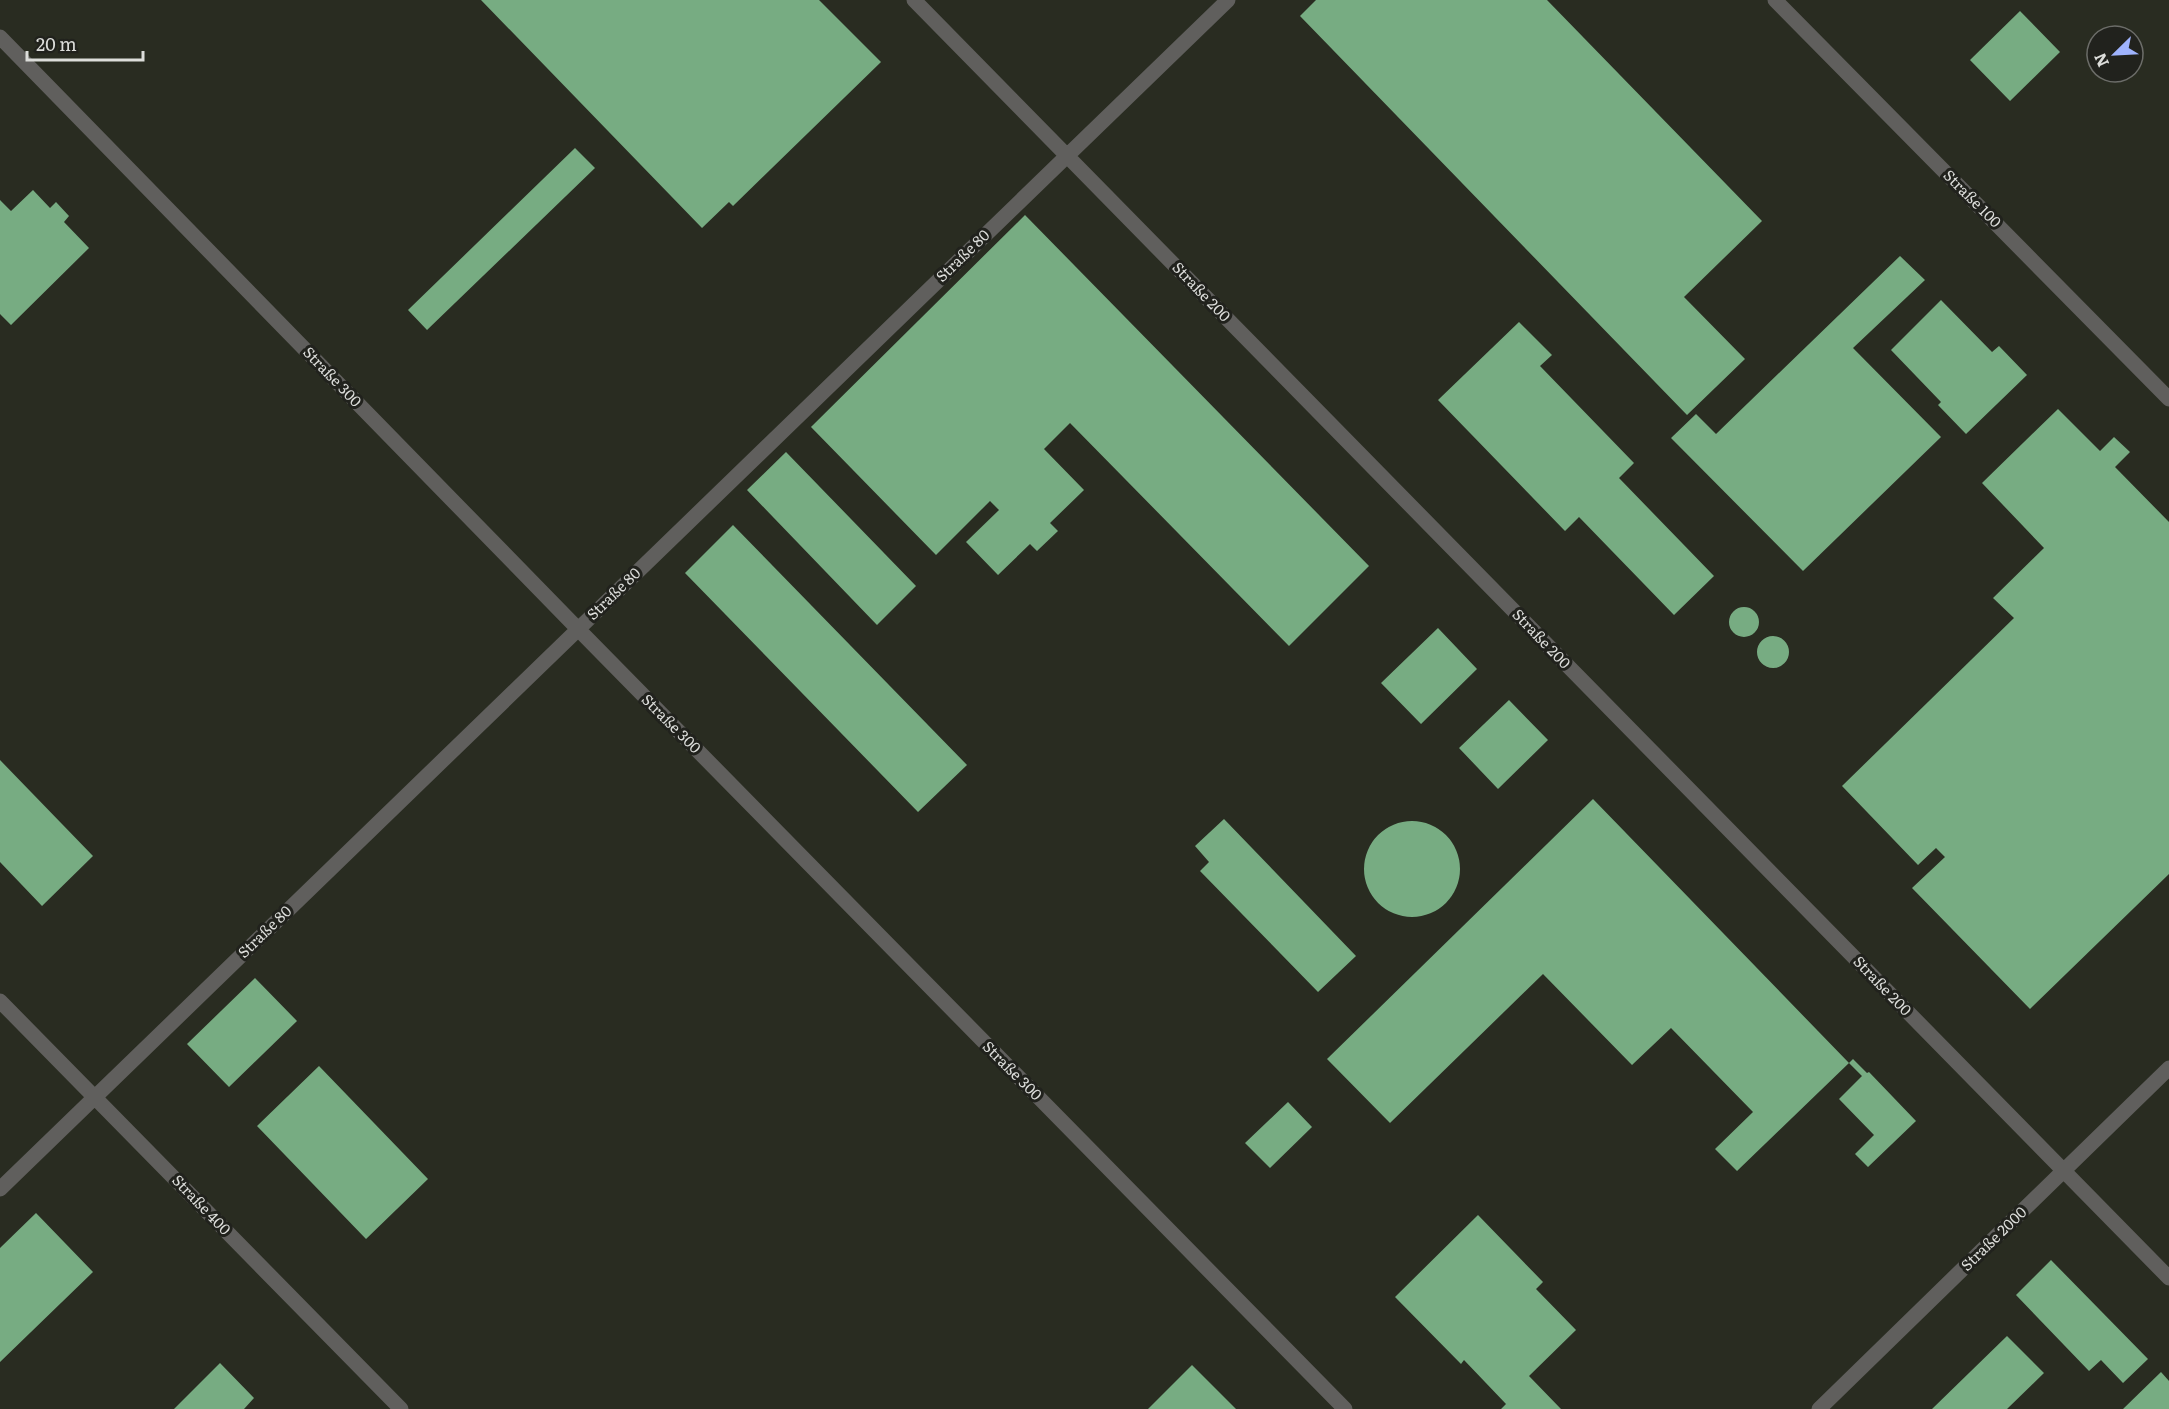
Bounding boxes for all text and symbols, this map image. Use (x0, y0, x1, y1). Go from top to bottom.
scale bar (27, 24, 142, 62)
north arrow (2085, 24, 2145, 84)
text: 20 m (36, 30, 77, 57)
text: N (2087, 49, 2114, 72)
street label: Straße 100 (1939, 164, 2008, 233)
street label: Straße 80 (930, 223, 995, 287)
street label: Straße 200 (1168, 256, 1237, 326)
street label: Straße 300 (298, 341, 368, 412)
street label: Straße 80 (581, 561, 646, 625)
street label: Straße 200 (1508, 603, 1577, 673)
street label: Straße 300 (637, 688, 707, 758)
street label: Straße 80 (232, 899, 297, 963)
street label: Straße 200 (1849, 950, 1918, 1020)
street label: Straße 300 (978, 1035, 1048, 1105)
street label: Straße 400 (167, 1169, 237, 1240)
street label: Straße 2000 (1955, 1200, 2032, 1275)

